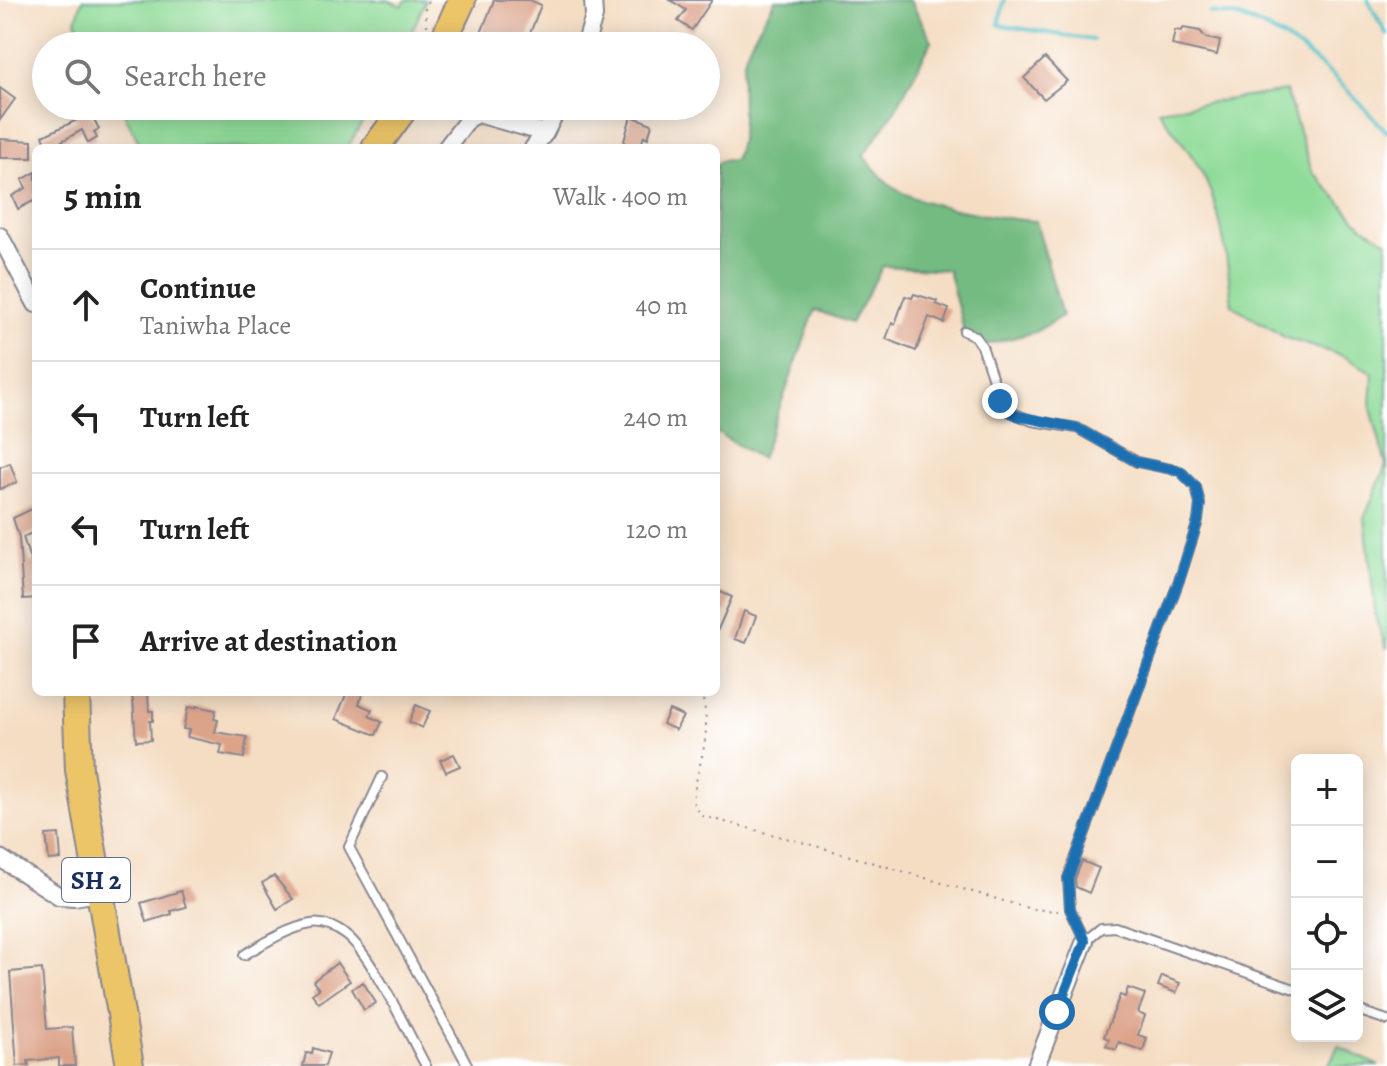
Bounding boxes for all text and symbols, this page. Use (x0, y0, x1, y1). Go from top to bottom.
search box (32, 32, 720, 120)
icon: search (60, 54, 104, 98)
text: Search here (124, 56, 267, 96)
text: 5 min (64, 173, 142, 220)
text: Walk · 400 m (553, 179, 688, 214)
text: Continue (140, 268, 256, 308)
icon: ahead (64, 283, 108, 327)
text: 40 m (636, 288, 688, 323)
text: Taniwha Place (140, 308, 291, 343)
route end (982, 383, 1018, 419)
icon: left (64, 395, 108, 439)
text: Turn left (140, 397, 249, 437)
text: 240 m (623, 400, 688, 435)
icon: left (64, 507, 108, 551)
text: Turn left (140, 509, 249, 549)
text: 120 m (626, 512, 688, 547)
icon: arrive (64, 619, 108, 663)
text: Arrive at destination (140, 621, 397, 661)
map controls (1291, 754, 1363, 1042)
button: + (1291, 754, 1363, 826)
button: − (1291, 826, 1363, 898)
road number: SH 2 (62, 858, 130, 902)
button: locate (1291, 898, 1363, 970)
button: layers (1291, 970, 1363, 1042)
route start (1039, 994, 1075, 1030)

